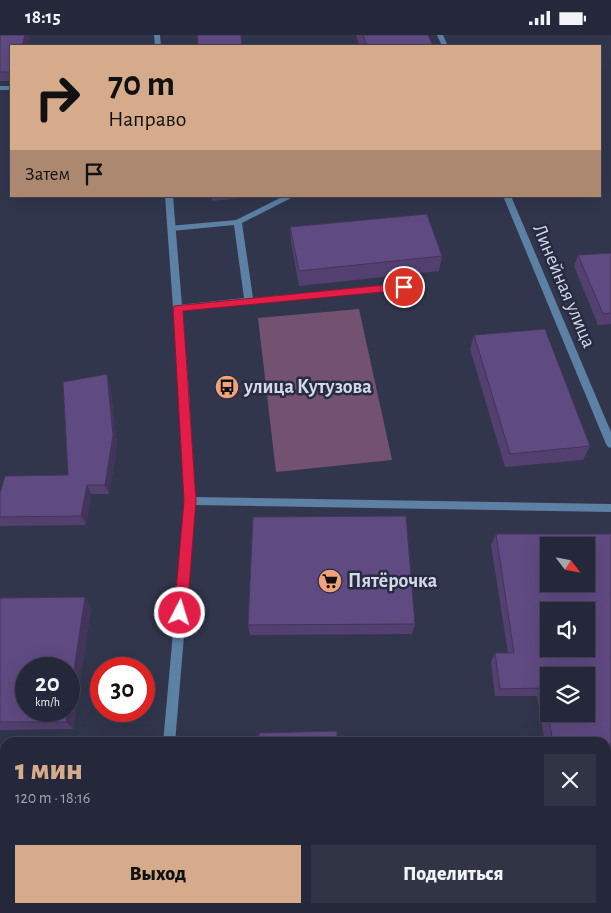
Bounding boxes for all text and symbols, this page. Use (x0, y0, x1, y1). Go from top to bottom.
text: 18:15 (25, 8, 61, 27)
icon: right (25, 65, 90, 130)
text: 70 m (108, 67, 175, 102)
text: Направо (108, 108, 186, 130)
icon: arrive (80, 160, 108, 188)
text: Затем (25, 165, 70, 184)
street label: Линейная улица (529, 221, 599, 351)
pin (383, 266, 425, 308)
icon: arrive (390, 273, 418, 301)
bus stop icon: улица Кутузова (214, 374, 240, 400)
place label: улица Кутузова (243, 377, 372, 397)
north arrow (540, 537, 595, 593)
map controls (540, 537, 595, 722)
supermarket icon: Пятёрочка (317, 568, 343, 594)
place label: Пятёрочка (348, 571, 438, 591)
position arrow (153, 586, 205, 638)
button: sound (540, 602, 595, 657)
speed limit sign: 30 (90, 657, 155, 722)
button: layers (540, 667, 595, 722)
text: 20 (35, 671, 60, 696)
text: km/h (35, 696, 60, 708)
button: close (544, 754, 596, 806)
text: 1 мин (15, 755, 83, 785)
text: 120 m · 18:16 (15, 790, 90, 806)
button: Выход (15, 845, 301, 903)
button: Поделиться (311, 845, 596, 903)

